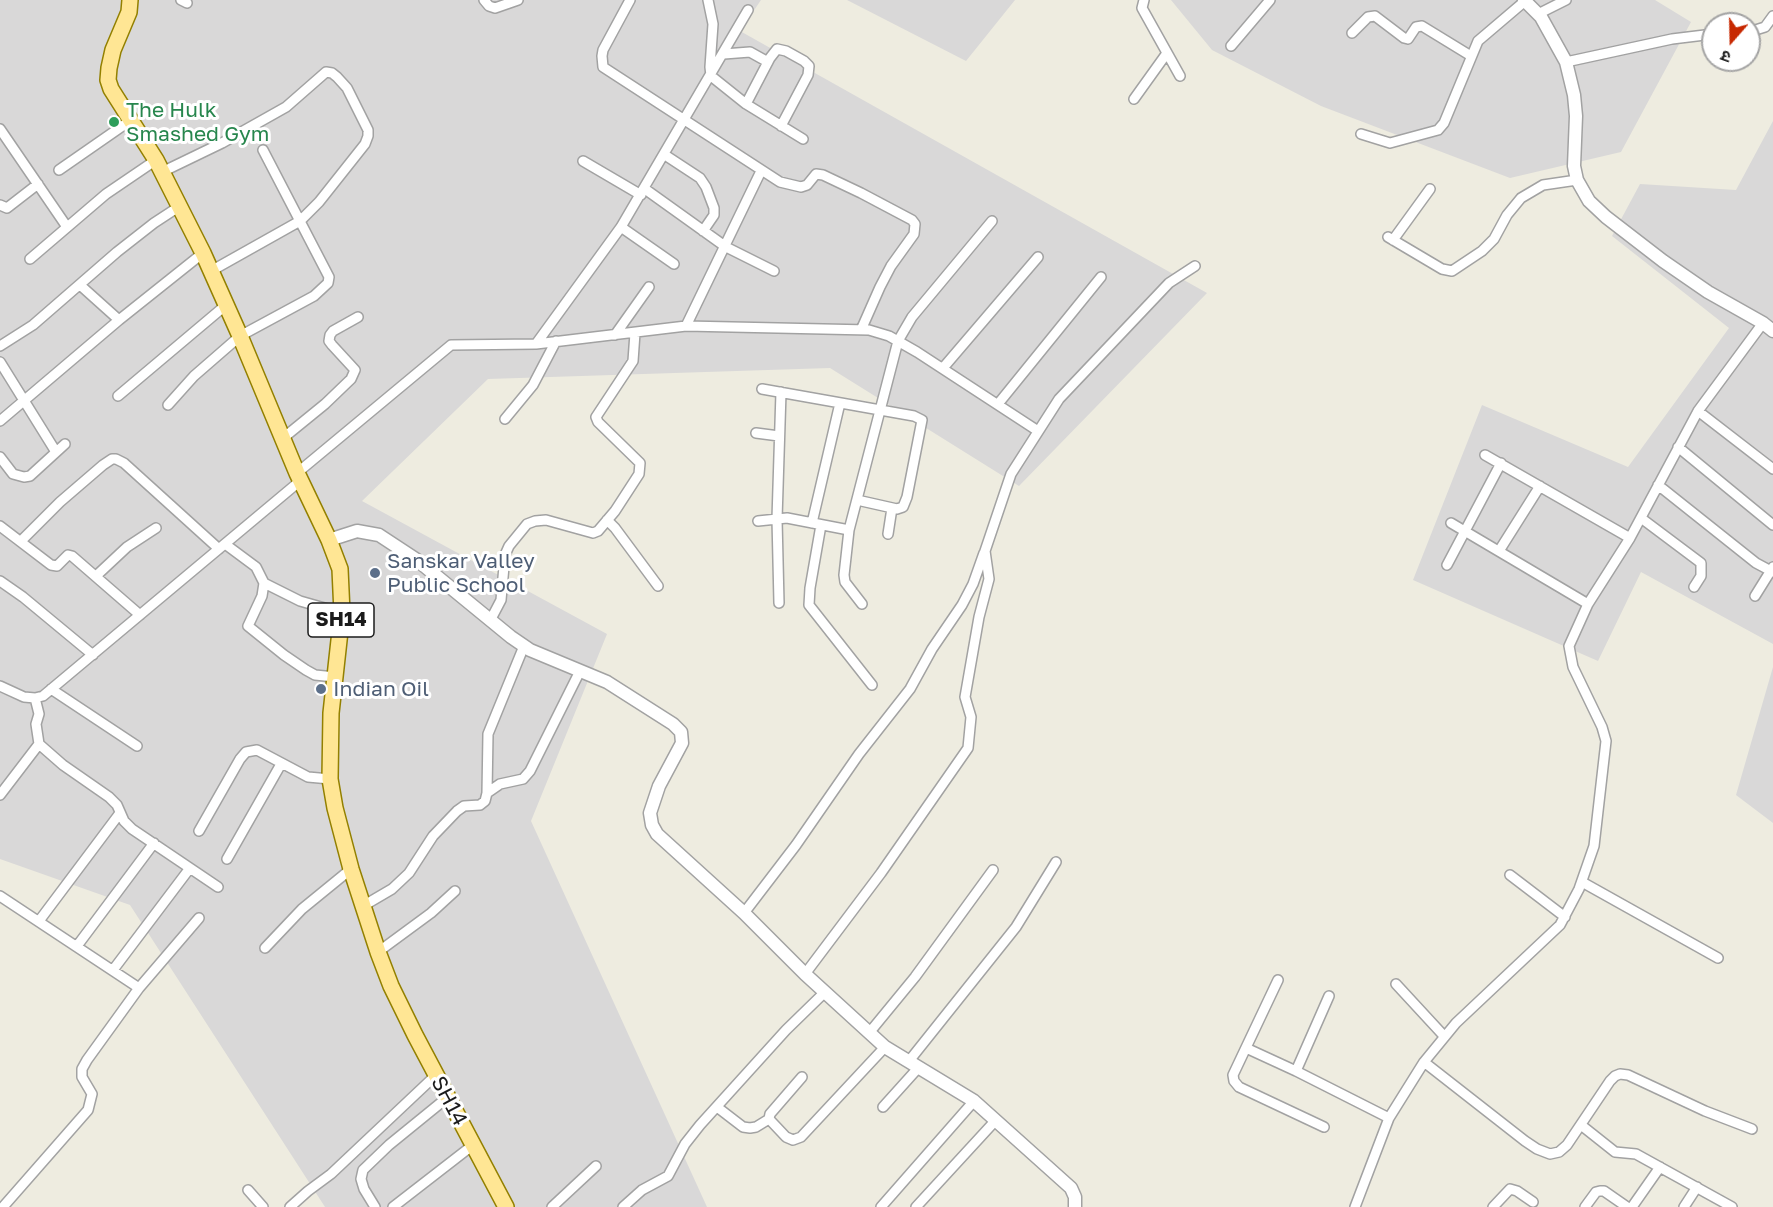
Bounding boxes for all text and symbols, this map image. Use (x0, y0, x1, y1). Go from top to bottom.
north arrow (1701, 12, 1761, 72)
text: उ (1718, 46, 1733, 68)
place label: The Hulk Smashed Gym (126, 97, 269, 147)
marker: The Hulk Smashed Gym (107, 115, 121, 129)
place label: Sanskar Valley Public School (387, 548, 535, 598)
marker: Sanskar Valley Public School (368, 566, 382, 580)
road number: SH14 (308, 603, 374, 637)
place label: Indian Oil (333, 676, 429, 702)
marker: Indian Oil (314, 682, 328, 696)
street label: SH14 (426, 1072, 472, 1130)

